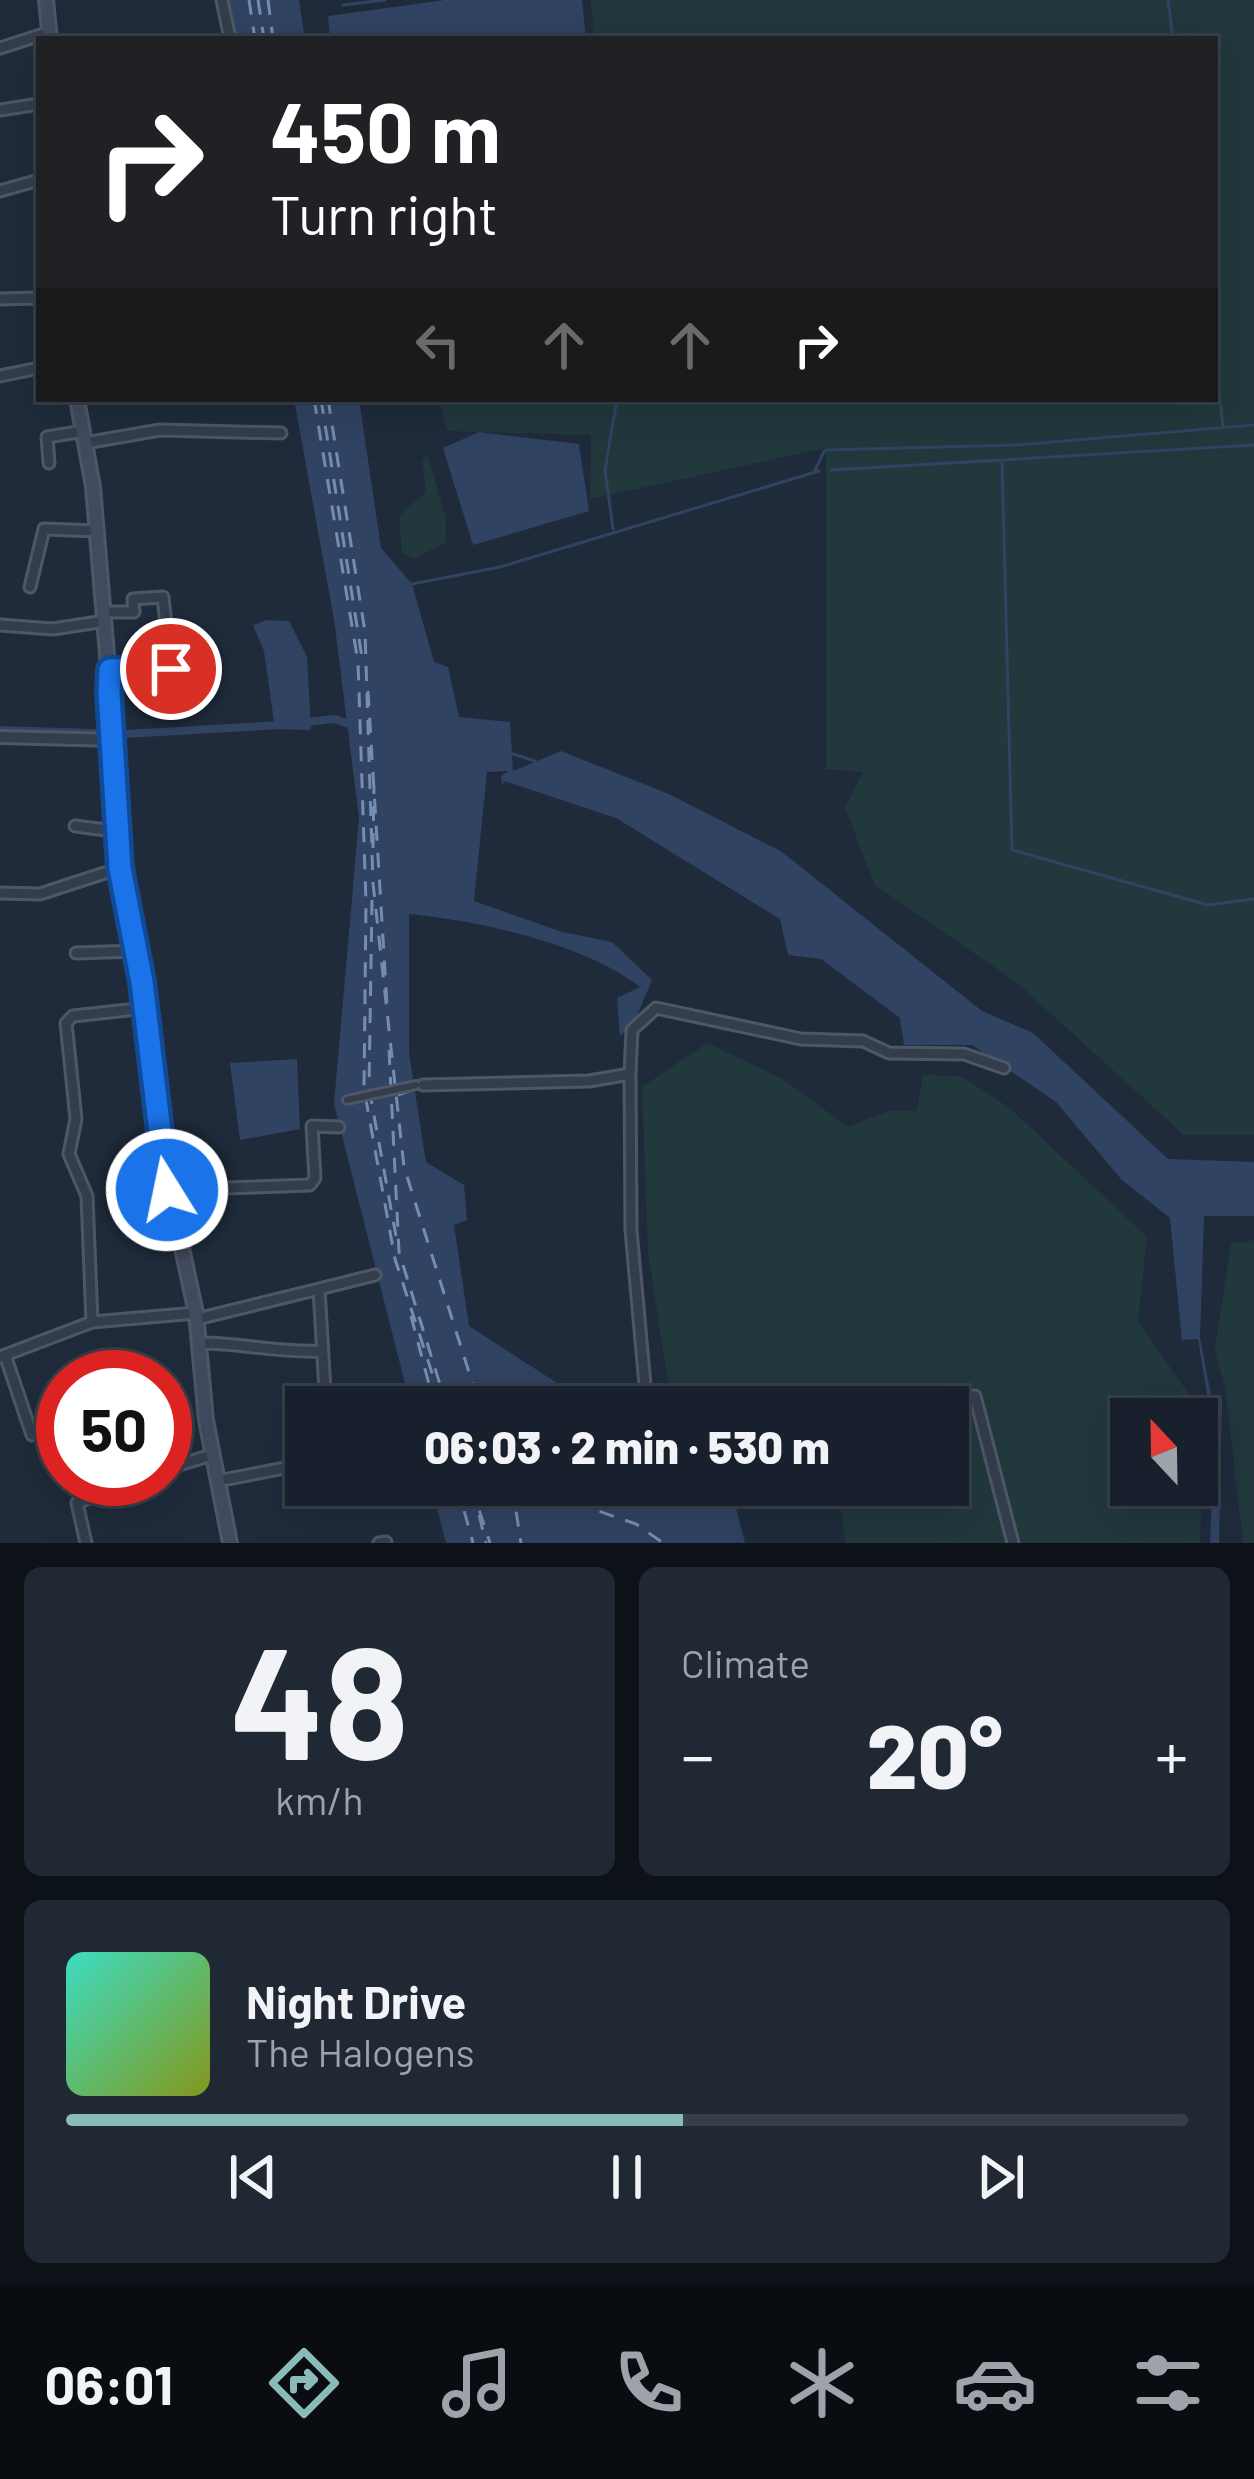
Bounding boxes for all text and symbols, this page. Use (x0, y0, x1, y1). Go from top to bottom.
text: 450 m (270, 79, 501, 180)
icon: right (72, 84, 228, 240)
text: Turn right (270, 181, 498, 246)
icon: left (405, 312, 471, 378)
icon: ahead (531, 312, 597, 378)
icon: ahead (657, 312, 723, 378)
icon: right (783, 312, 849, 378)
pin (120, 618, 222, 720)
icon: arrive (138, 636, 204, 702)
position arrow (104, 1127, 230, 1253)
speed limit sign: 50 (36, 1350, 192, 1506)
north arrow (1110, 1398, 1218, 1506)
map controls (1110, 1398, 1218, 1506)
text: 06:03 · 2 min · 530 m (424, 1419, 830, 1473)
text: 48 (230, 1604, 409, 1791)
text: Climate (681, 1639, 810, 1686)
text: 20° (866, 1699, 1003, 1807)
text: − (681, 1714, 714, 1793)
text: + (1155, 1714, 1188, 1793)
text: km/h (275, 1776, 364, 1823)
text: Night Drive (246, 1974, 466, 2028)
text: The Halogens (246, 2028, 475, 2075)
icon: previous (220, 2144, 286, 2210)
icon: pause (594, 2144, 660, 2210)
icon: next (968, 2144, 1034, 2210)
icon: directions (262, 2341, 346, 2425)
icon: music (435, 2341, 519, 2425)
icon: phone (607, 2341, 691, 2425)
icon: climate (780, 2341, 864, 2425)
icon: car (953, 2341, 1037, 2425)
icon: filters (1126, 2341, 1210, 2425)
text: 06:01 (44, 2351, 173, 2416)

